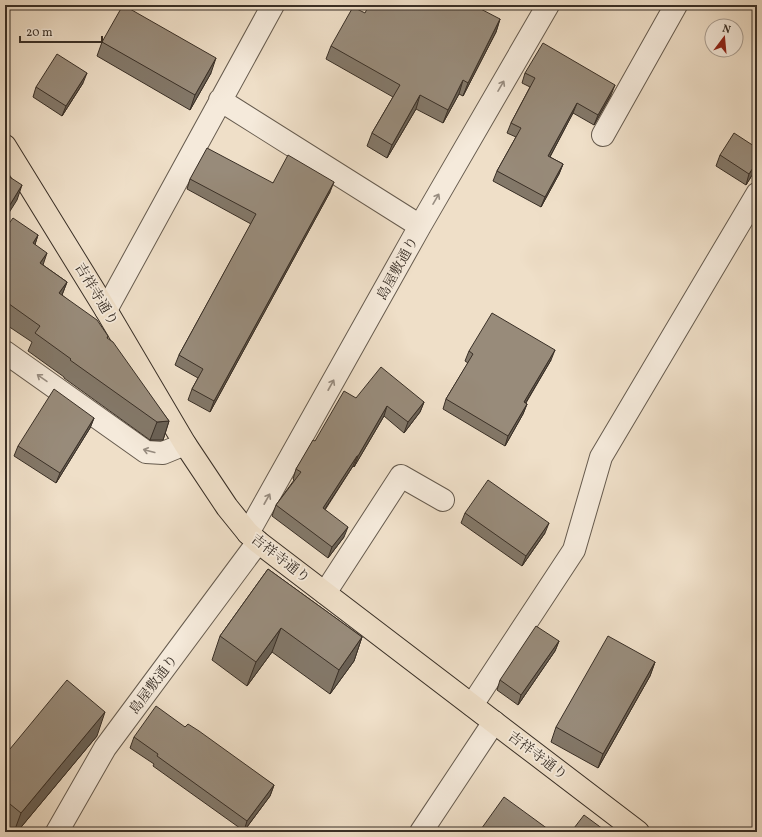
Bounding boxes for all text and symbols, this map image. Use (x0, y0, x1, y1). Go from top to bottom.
scale bar (20, 18, 102, 44)
north arrow (704, 18, 744, 58)
text: N (720, 22, 732, 38)
text: 20 m (26, 25, 53, 41)
one-way arrow (498, 81, 506, 93)
one-way arrow (432, 193, 440, 205)
street label: 島屋敷通り (373, 234, 424, 304)
street label: 吉祥寺通り (70, 260, 122, 330)
one-way arrow (36, 374, 47, 382)
one-way arrow (327, 379, 335, 391)
one-way arrow (142, 446, 155, 454)
one-way arrow (264, 493, 271, 505)
street label: 吉祥寺通り (247, 530, 314, 588)
street label: 島屋敷通り (126, 651, 183, 719)
street label: 吉祥寺通り (503, 728, 571, 785)

